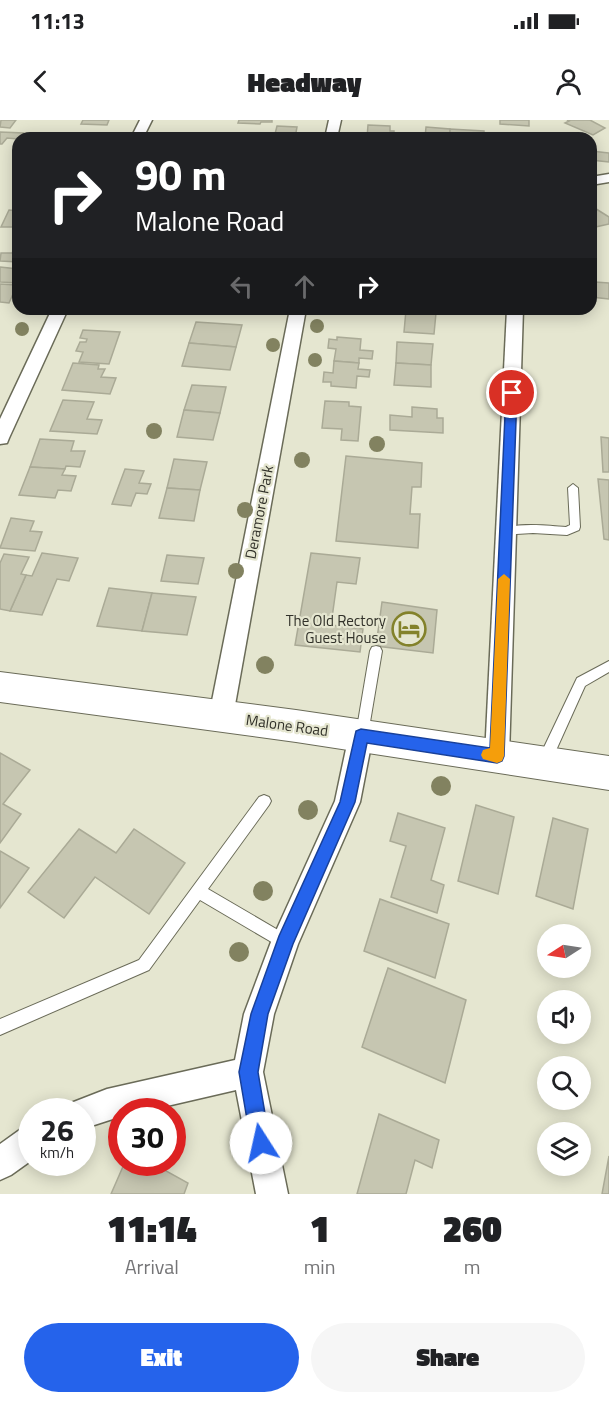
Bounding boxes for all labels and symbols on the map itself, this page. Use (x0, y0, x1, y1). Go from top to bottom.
pin (486, 367, 537, 418)
street label: Deramore Park (239, 463, 279, 561)
place label: The Old Rectory Guest House (286, 609, 386, 649)
hotel icon: The Old Rectory Guest House (391, 611, 427, 647)
street label: Malone Road (244, 708, 330, 742)
north arrow (537, 924, 591, 978)
speed limit sign: 30 (108, 1098, 186, 1176)
position arrow (229, 1111, 293, 1175)

